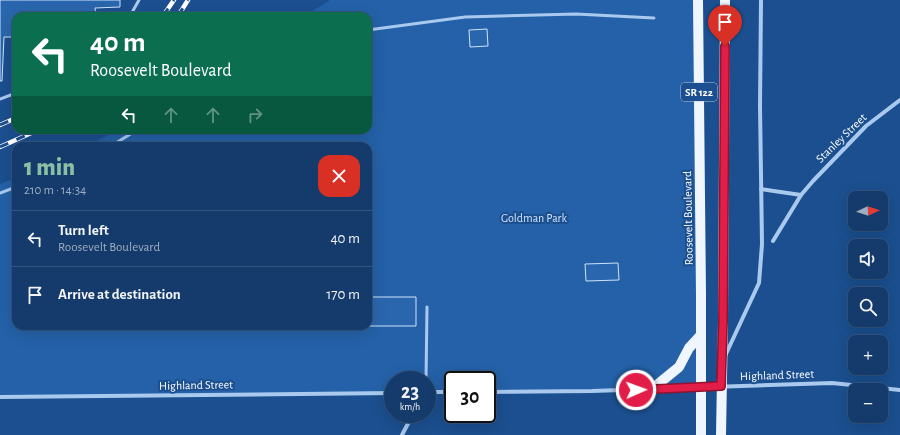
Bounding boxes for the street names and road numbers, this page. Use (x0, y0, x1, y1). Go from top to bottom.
road number: SR 122 (681, 83, 717, 101)
street label: Stanley Street (813, 111, 869, 166)
street label: Roosevelt Boulevard (681, 171, 695, 265)
street label: Highland Street (740, 368, 814, 382)
street label: Highland Street (159, 378, 233, 392)

